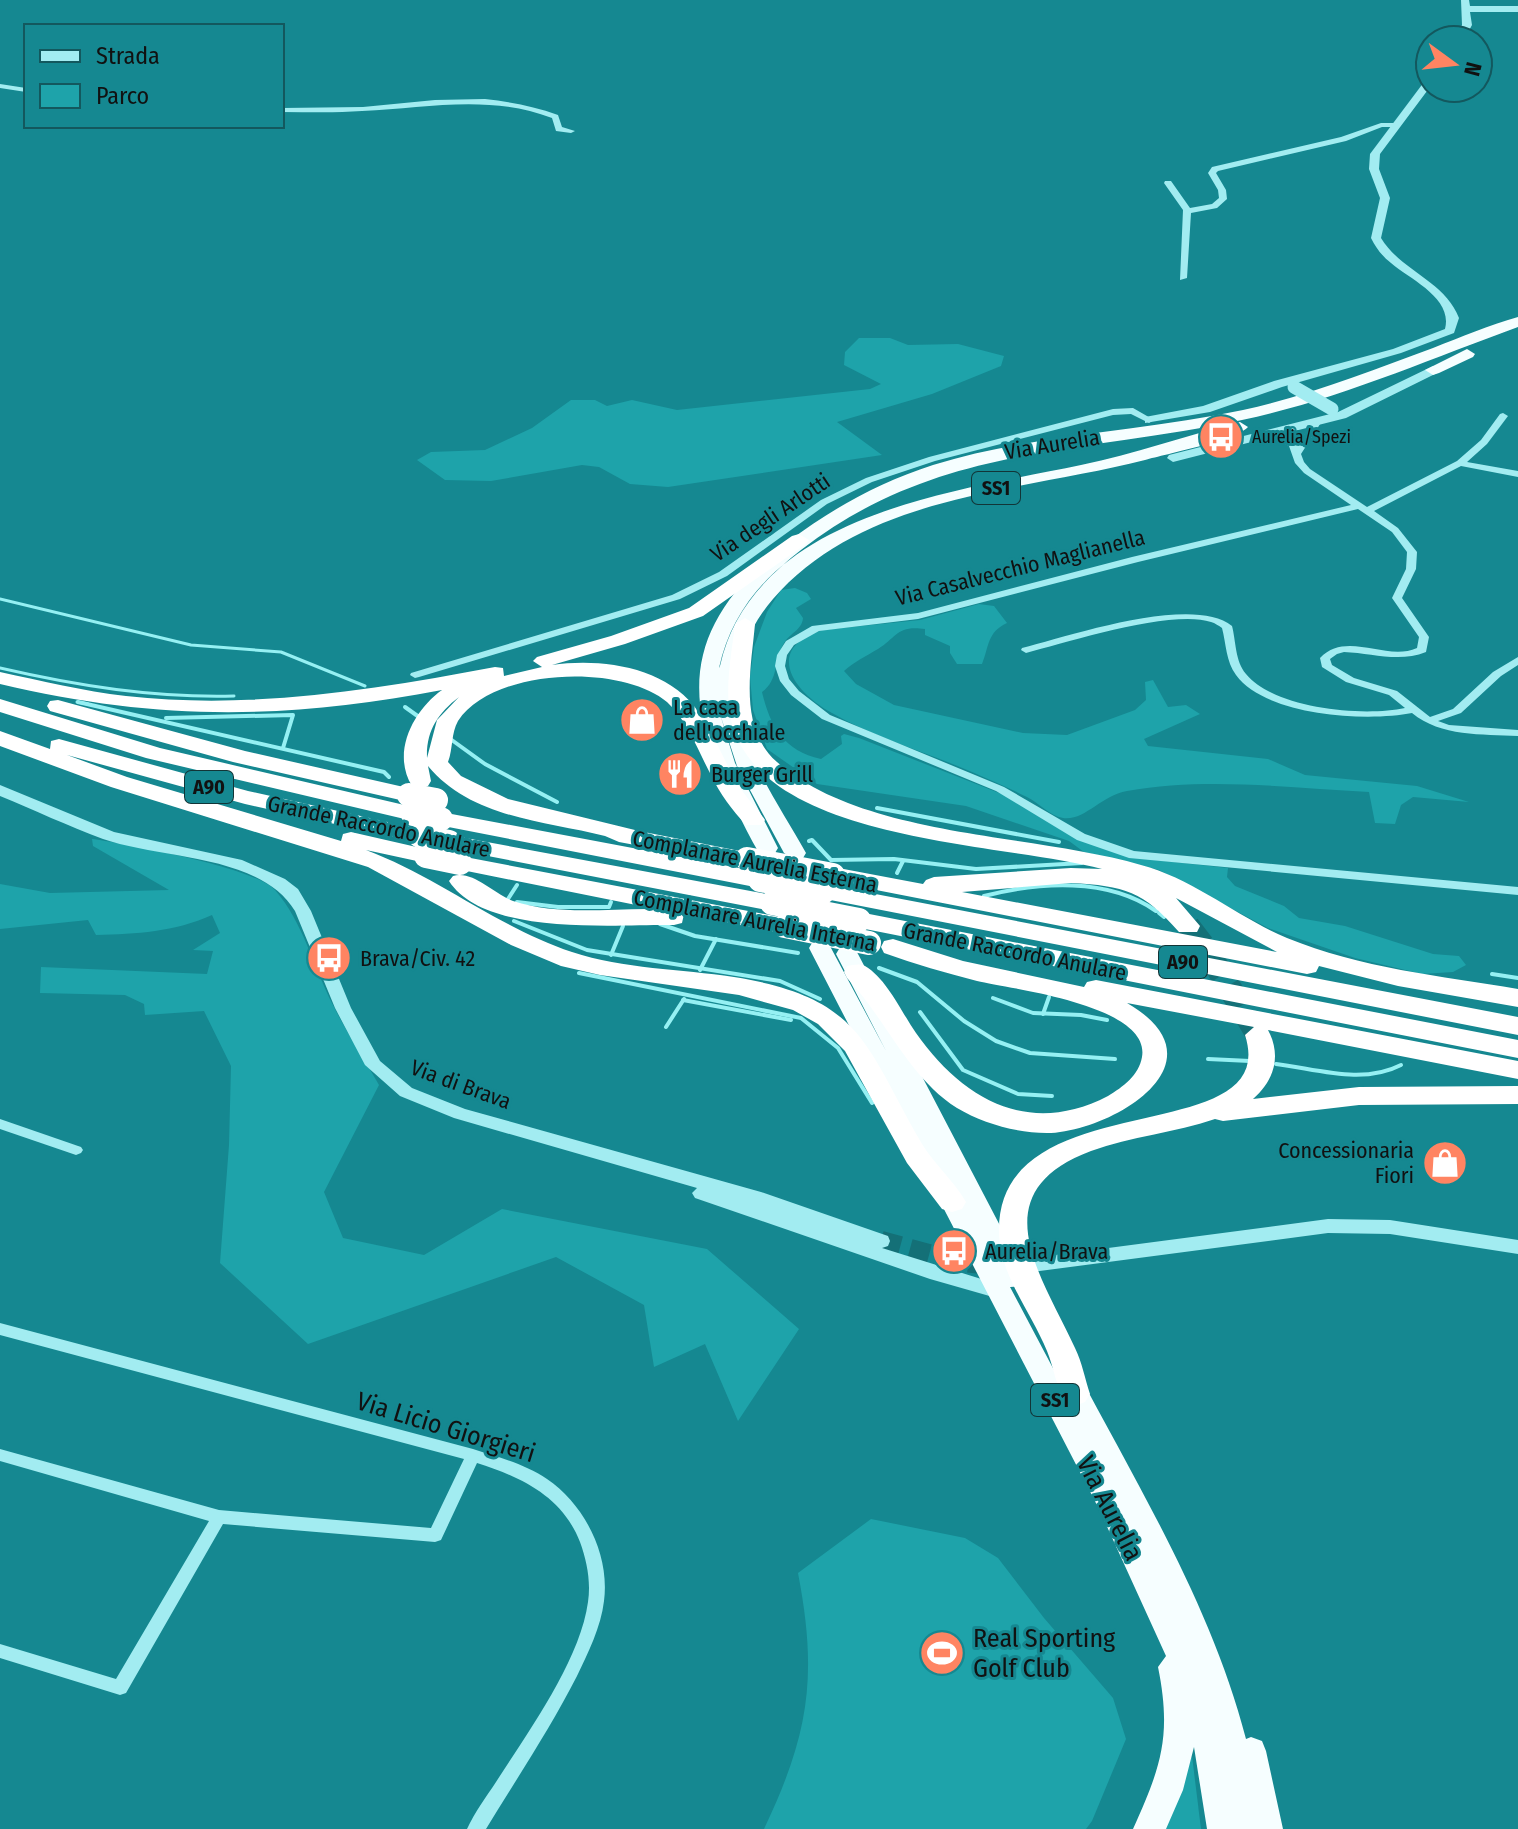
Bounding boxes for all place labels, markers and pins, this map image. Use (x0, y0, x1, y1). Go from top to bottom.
bus stop icon: Aurelia/Spezi (1197, 413, 1245, 461)
place label: Aurelia/Spezi (1252, 426, 1351, 448)
place label: La casa dell'occhiale (673, 694, 785, 746)
shop icon: La casa dell'occhiale (618, 696, 666, 744)
restaurant icon: Burger Grill (656, 750, 704, 798)
place label: Burger Grill (711, 761, 813, 788)
bus stop icon: Brava/Civ. 42 (305, 934, 353, 982)
place label: Brava/Civ. 42 (360, 945, 475, 972)
place label: Concessionaria Fiori (1278, 1137, 1414, 1189)
shop icon: Concessionaria Fiori (1421, 1139, 1469, 1187)
bus stop icon: Aurelia/Brava (930, 1227, 978, 1275)
place label: Aurelia/Brava (985, 1238, 1108, 1265)
place label: Real Sporting Golf Club (973, 1623, 1116, 1684)
sports icon: Real Sporting Golf Club (918, 1629, 966, 1677)

